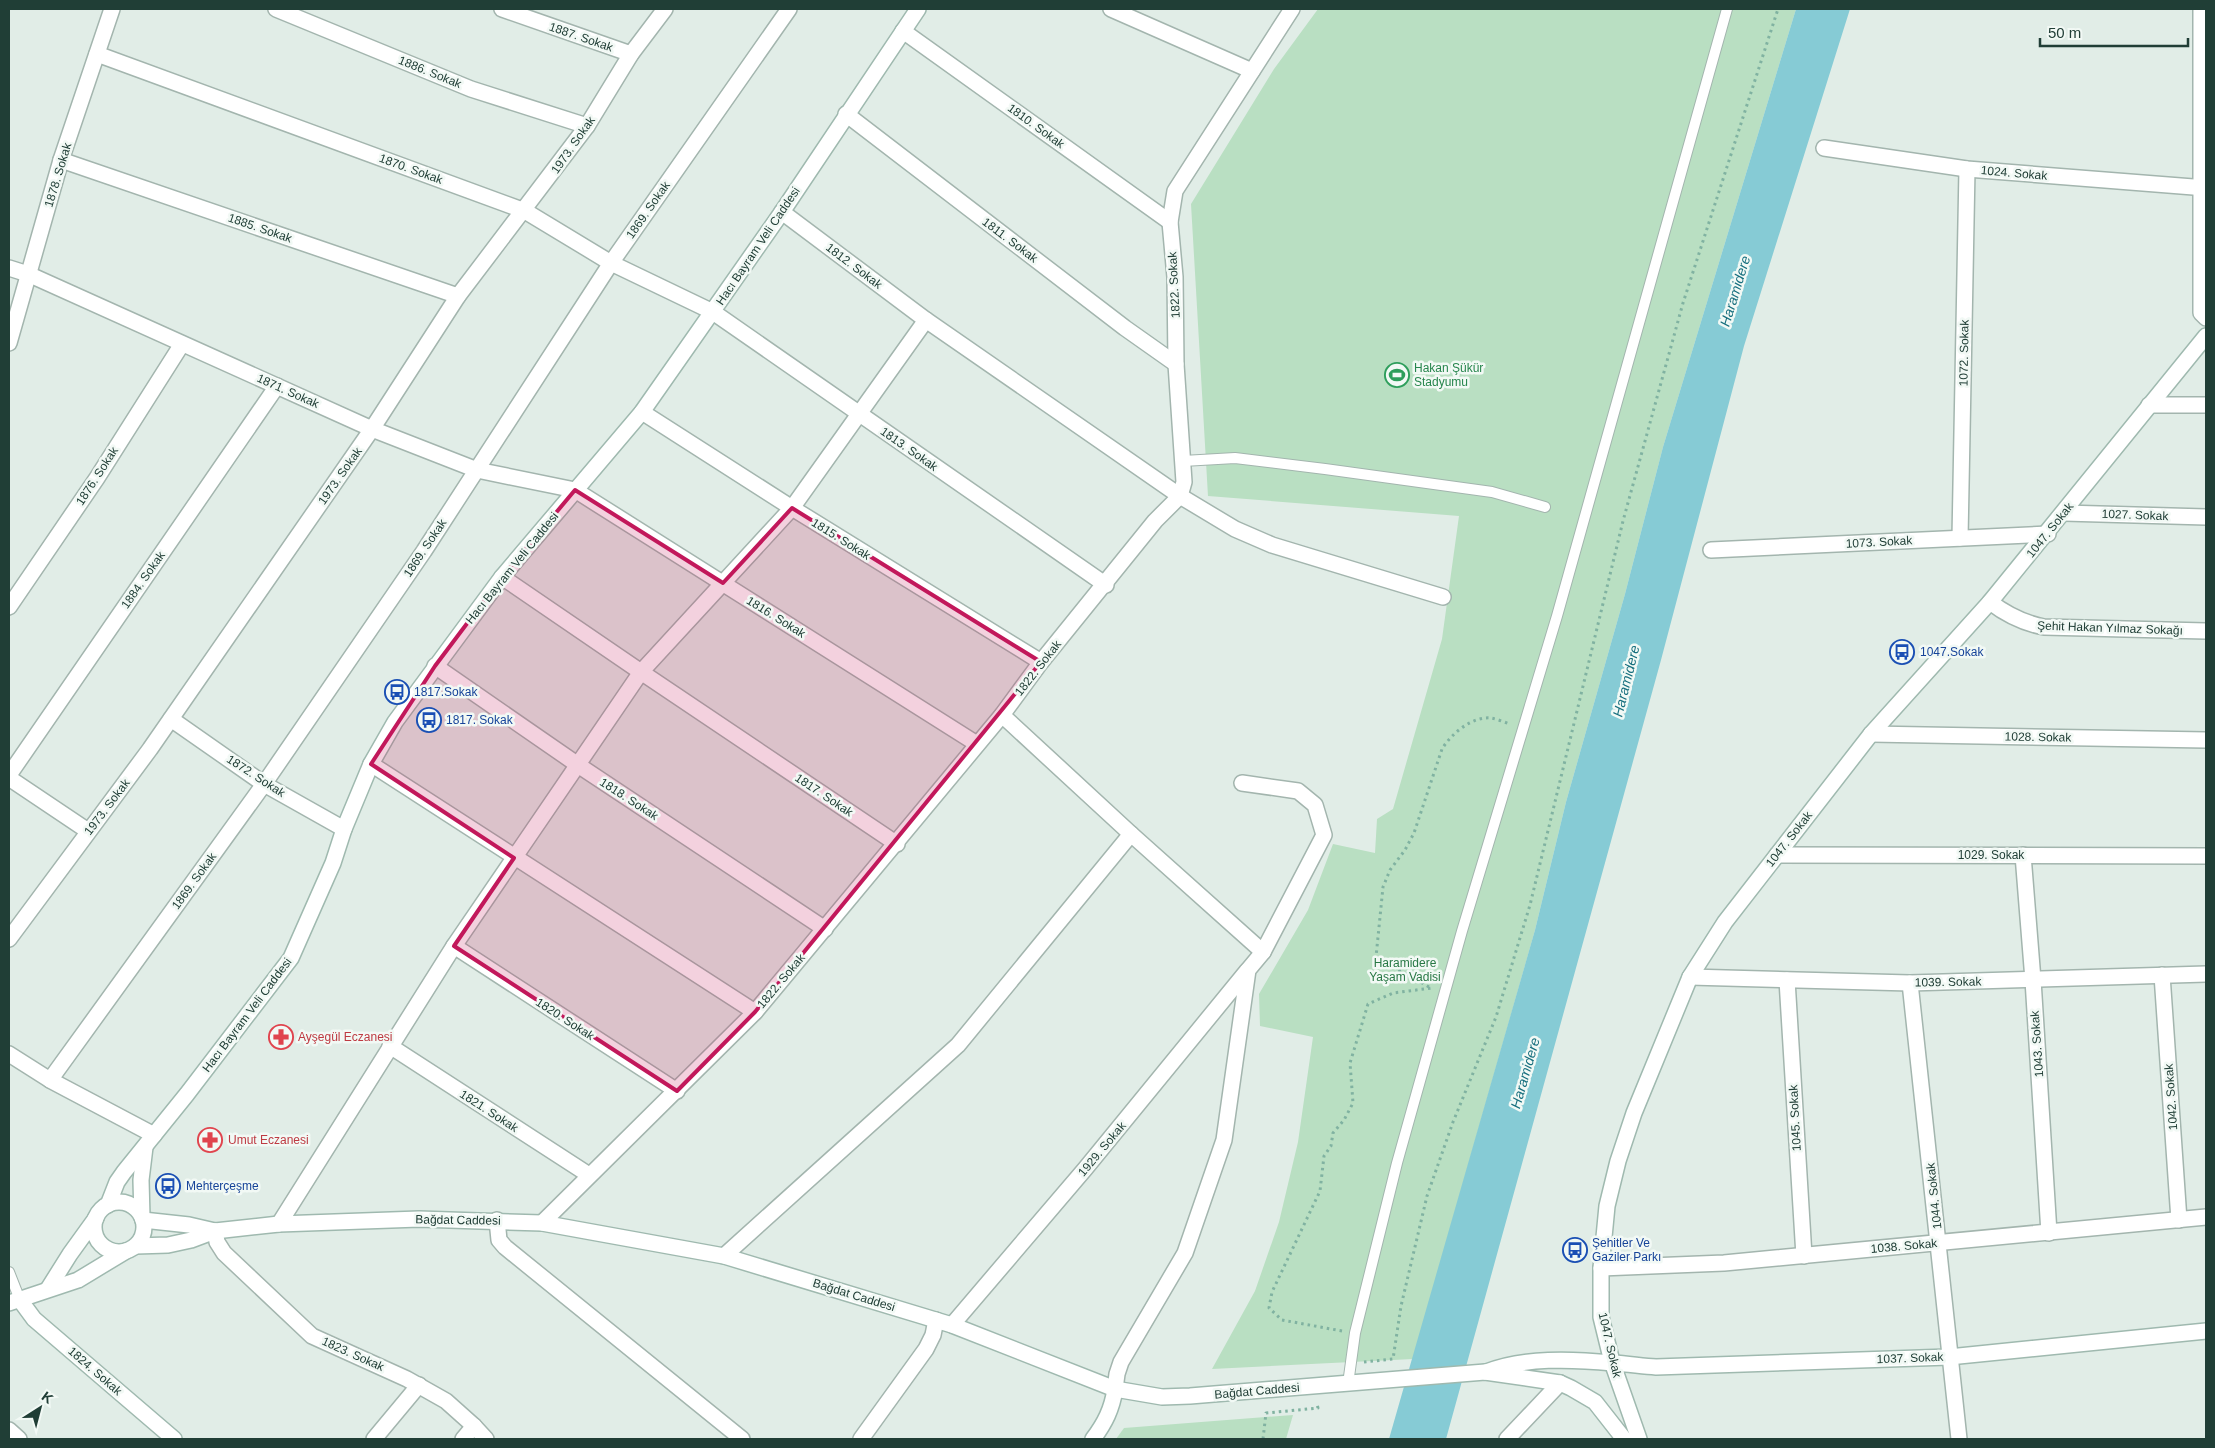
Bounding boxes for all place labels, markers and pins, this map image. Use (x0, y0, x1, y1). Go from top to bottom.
place label: Hakan Şükür Stadyumu (1414, 361, 1483, 389)
sports icon: Hakan Şükür Stadyumu (1384, 362, 1410, 388)
bus stop icon: 1047.Sokak (1889, 639, 1915, 665)
place label: 1047.Sokak (1920, 645, 1984, 659)
bus stop icon: 1817.Sokak (384, 679, 410, 705)
place label: 1817.Sokak (414, 685, 478, 699)
bus stop icon: 1817. Sokak (416, 707, 442, 733)
place label: 1817. Sokak (446, 713, 514, 727)
pharmacy icon: Ayşegül Eczanesi (268, 1024, 294, 1050)
place label: Ayşegül Eczanesi (298, 1030, 393, 1044)
pharmacy icon: Umut Eczanesi (197, 1127, 223, 1153)
place label: Umut Eczanesi (228, 1133, 309, 1147)
bus stop icon: Mehterçeşme (155, 1173, 181, 1199)
place label: Mehterçeşme (186, 1179, 259, 1193)
place label: Şehitler Ve Gaziler Parkı (1592, 1236, 1661, 1264)
bus stop icon: Şehitler Ve Gaziler Parkı (1562, 1237, 1588, 1263)

